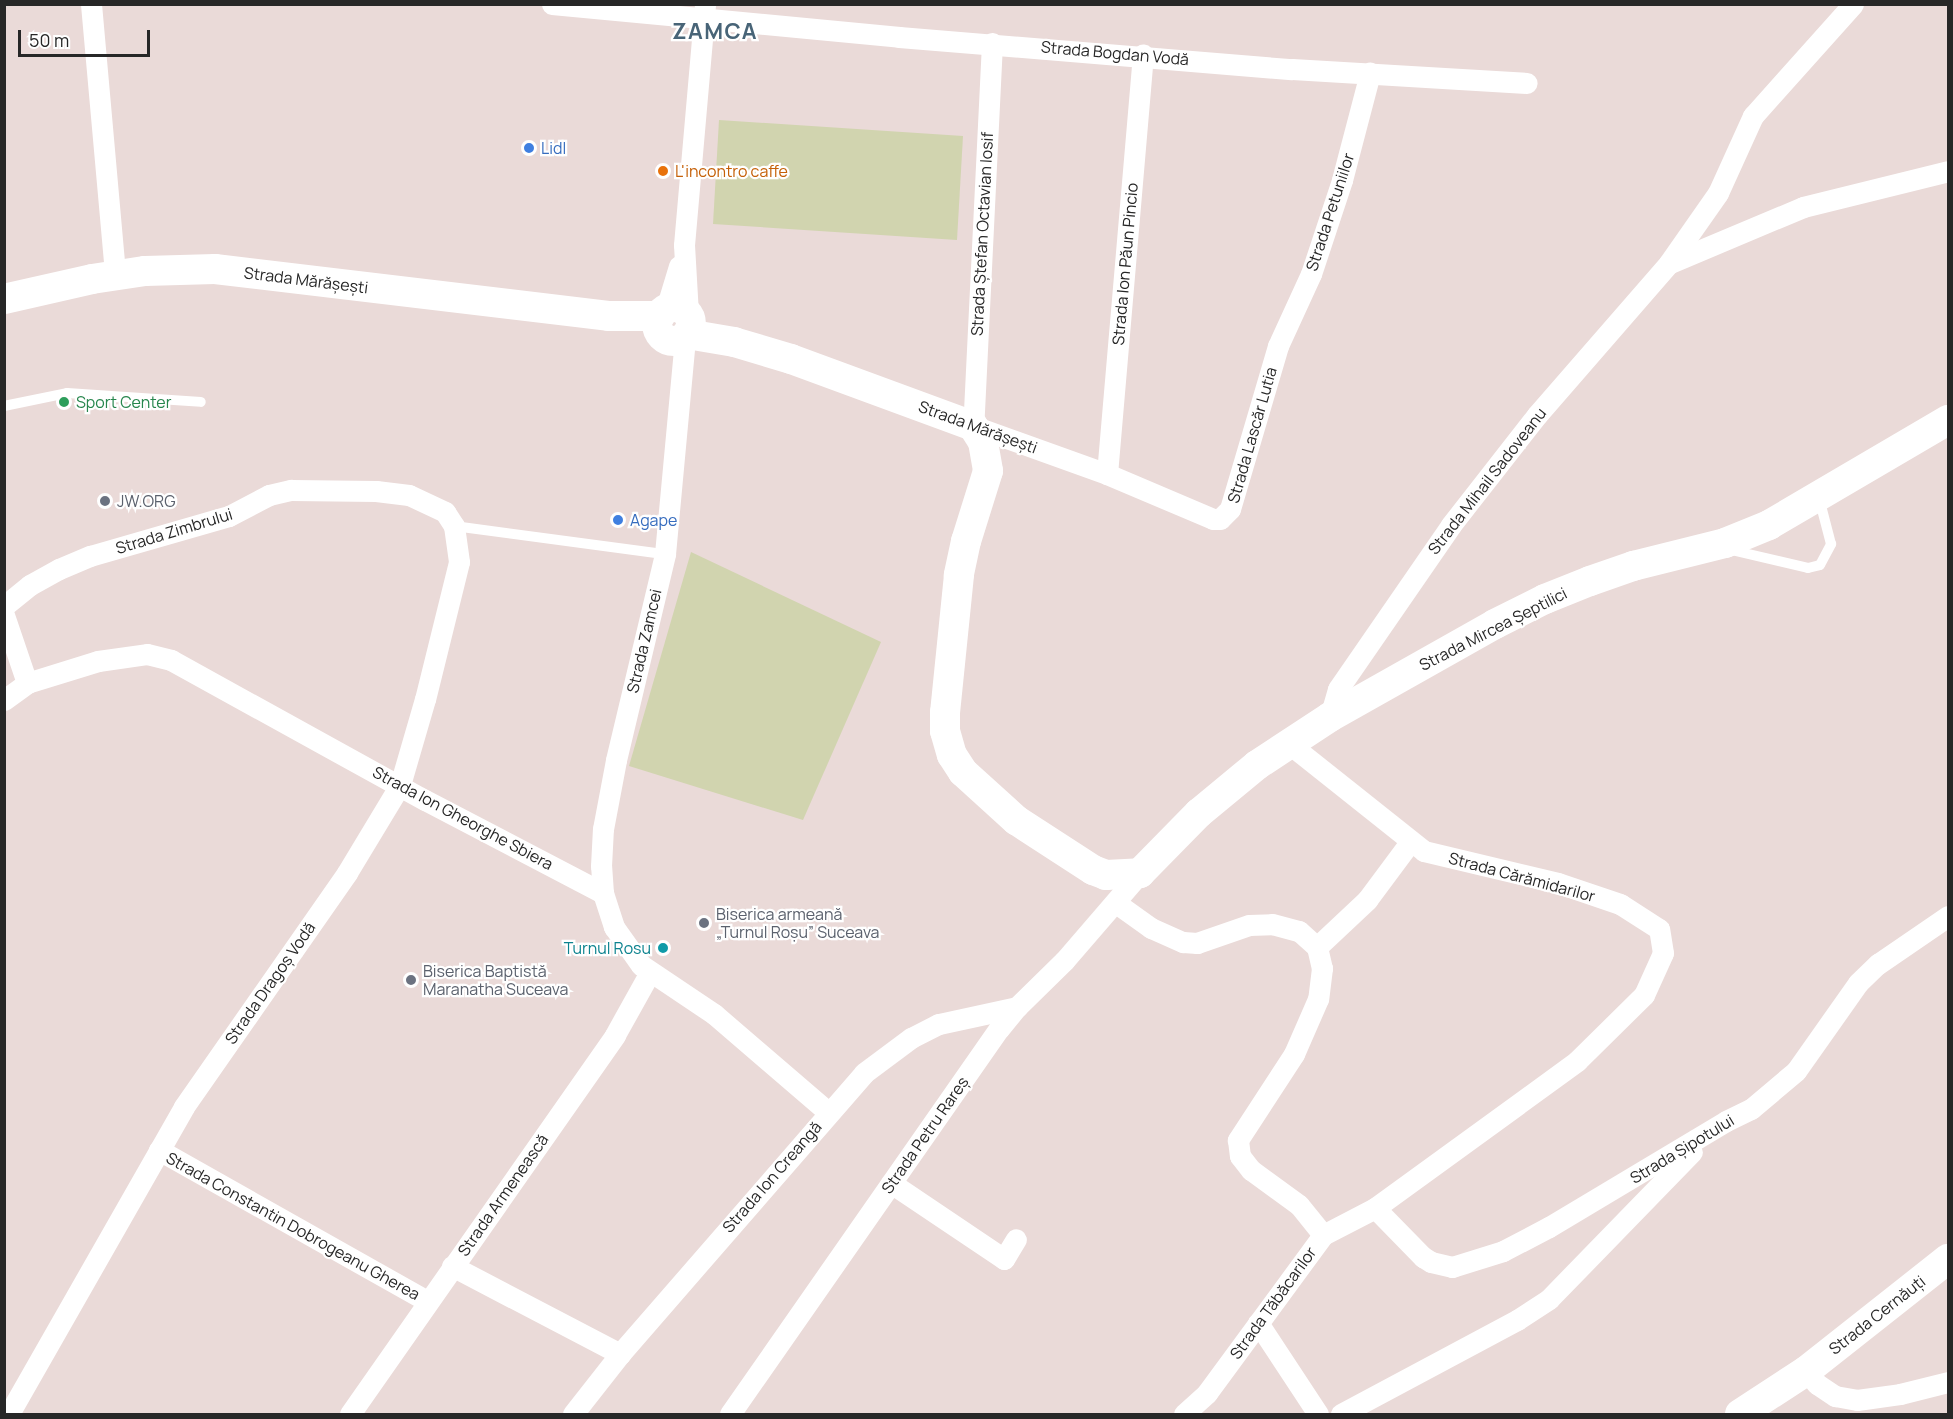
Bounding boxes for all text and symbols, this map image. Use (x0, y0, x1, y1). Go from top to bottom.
scale bar (21, 18, 153, 56)
district label: ZAMCA (672, 19, 758, 45)
text: 50 m (29, 28, 69, 52)
street label: Strada Bogdan Vodă (1040, 37, 1190, 69)
street label: Strada Ștefan Octavian Iosif (967, 131, 997, 337)
place label: Lidl (541, 138, 566, 158)
marker: Lidl (522, 141, 536, 155)
street label: Strada Petuniilor (1302, 151, 1358, 273)
place label: L'incontro caffe (675, 161, 788, 181)
marker: L'incontro caffe (656, 164, 670, 178)
street label: Strada Ion Păun Pincio (1108, 182, 1142, 346)
street label: Strada Mărășești (243, 263, 369, 297)
street label: Strada Lascăr Lutia (1223, 365, 1281, 505)
place label: Sport Center (76, 392, 171, 412)
marker: Sport Center (57, 395, 71, 409)
street label: Strada Mărășești (916, 397, 1040, 457)
street label: Strada Mihail Sadoveanu (1424, 404, 1550, 558)
place label: JW.ORG (117, 491, 175, 511)
marker: JW.ORG (98, 494, 112, 508)
street label: Strada Zimbrului (113, 504, 235, 558)
place label: Agape (630, 510, 677, 530)
marker: Agape (611, 513, 625, 527)
street label: Strada Mircea Șeptilici (1416, 583, 1570, 675)
street label: Strada Zamcei (623, 587, 665, 695)
street label: Strada Ion Gheorghe Sbiera (370, 762, 556, 874)
street label: Strada Cărămidarilor (1447, 848, 1597, 906)
place label: Biserica armeană „Turnul Roșu” Suceava (716, 904, 879, 942)
marker: Biserica armeană „Turnul Roșu” Suceava (697, 916, 711, 930)
street label: Strada Dragoș Vodă (221, 918, 319, 1048)
place label: Turnul Rosu (564, 938, 651, 958)
marker: Turnul Rosu (656, 941, 670, 955)
place label: Biserica Baptistă Maranatha Suceava (423, 961, 568, 999)
marker: Biserica Baptistă Maranatha Suceava (404, 973, 418, 987)
street label: Strada Petru Rareș (877, 1073, 973, 1197)
street label: Strada Șipotului (1627, 1110, 1737, 1188)
street label: Strada Ion Creangă (718, 1117, 826, 1237)
street label: Strada Armenească (454, 1130, 552, 1260)
street label: Strada Constantin Dobrogeanu Gherea (163, 1148, 423, 1304)
street label: Strada Tăbăcarilor (1226, 1243, 1320, 1363)
street label: Strada Cernăuți (1825, 1271, 1929, 1359)

